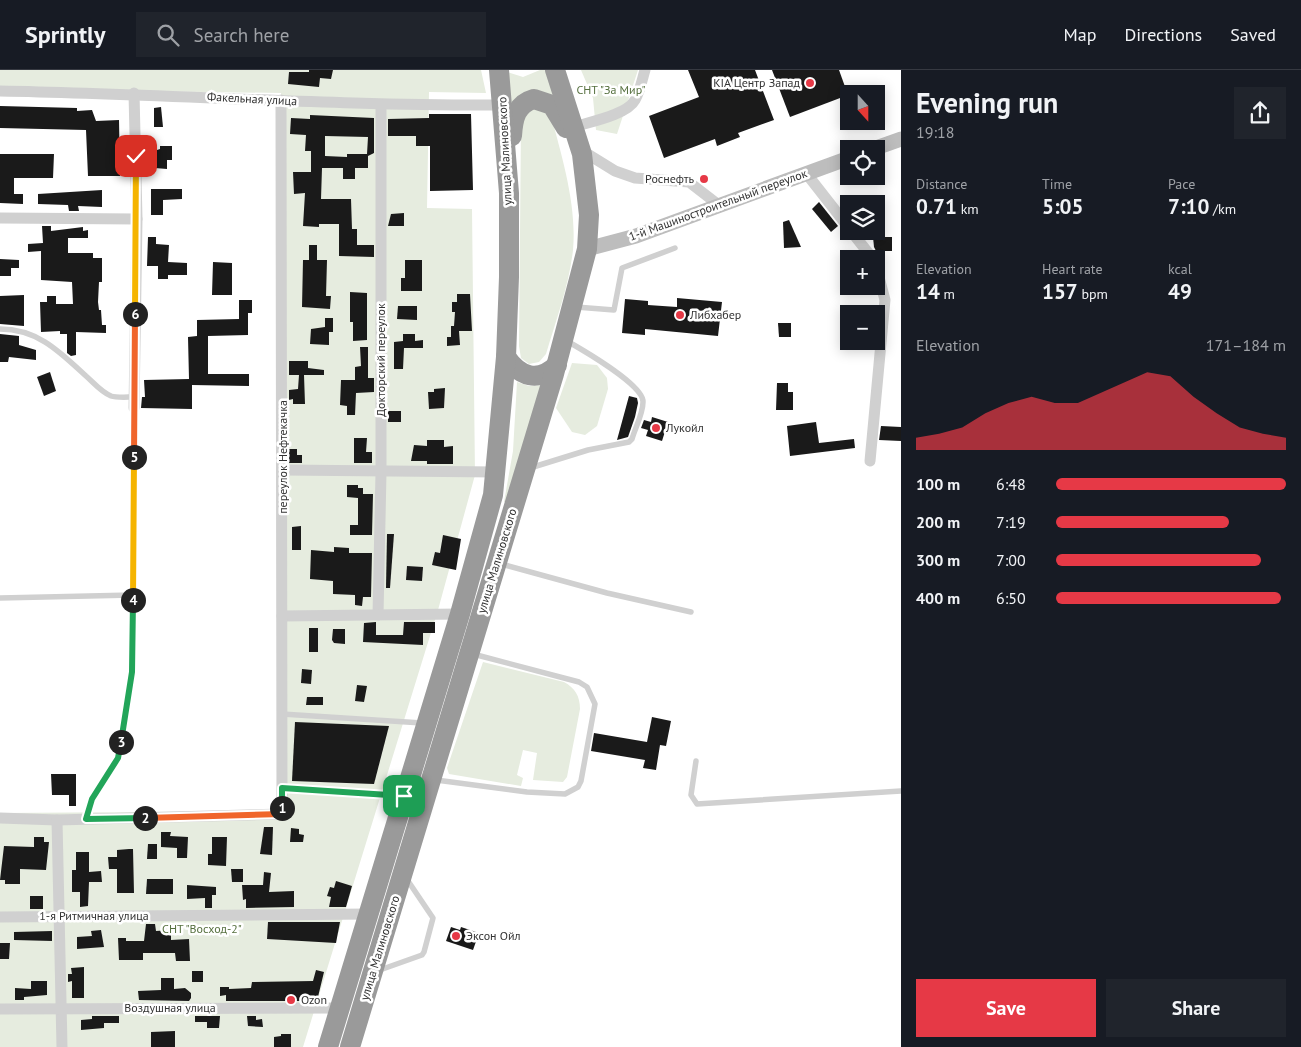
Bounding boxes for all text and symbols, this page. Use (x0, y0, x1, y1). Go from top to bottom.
search box (136, 12, 486, 57)
text: Sprintly (25, 19, 106, 50)
icon: search (154, 21, 182, 49)
text: Search here (194, 23, 289, 47)
text: Map (1064, 23, 1096, 46)
text: Directions (1124, 23, 1202, 46)
text: Saved (1230, 23, 1276, 46)
place label: KIA Центр Запад (713, 75, 801, 90)
marker: KIA Центр Запад (804, 77, 816, 89)
park label: СНТ "За Мир" (576, 82, 646, 97)
text: Evening run (916, 84, 1058, 121)
north arrow (840, 85, 885, 130)
map controls (840, 85, 885, 350)
button: share (1234, 87, 1286, 139)
street label: Факельная улица (207, 89, 298, 108)
street label: улица Малиновского (494, 96, 515, 206)
text: 19:18 (916, 122, 954, 142)
pin (115, 135, 157, 177)
button: locate (840, 140, 885, 185)
icon: check (122, 142, 150, 170)
street label: 1-й Машиностроительный переулок (627, 165, 809, 244)
place label: Роснефть (645, 171, 694, 186)
marker: Роснефть (698, 173, 710, 185)
text: Distance (916, 175, 967, 193)
text: Time (1042, 175, 1072, 193)
text: Pace (1168, 175, 1195, 193)
text: 0.71 (916, 193, 957, 220)
text: 5:05 (1042, 193, 1083, 220)
text: 7:10 (1168, 193, 1209, 220)
button: layers (840, 195, 885, 240)
text: km (957, 200, 979, 218)
text: /km (1209, 200, 1236, 218)
button: + (840, 250, 885, 295)
text: Elevation (916, 260, 972, 278)
text: Heart rate (1042, 260, 1103, 278)
text: kcal (1168, 260, 1192, 278)
text: 14 (916, 278, 940, 305)
text: 157 (1042, 278, 1078, 305)
text: 49 (1168, 278, 1192, 305)
text: m (940, 285, 955, 303)
text: bpm (1078, 285, 1108, 303)
pin: 6 (122, 302, 148, 326)
street label: Докторский переулок (373, 303, 388, 417)
text: 6 (132, 305, 139, 323)
button: − (840, 305, 885, 350)
place label: Либхабер (689, 307, 741, 322)
marker: Либхабер (674, 309, 686, 321)
text: Elevation (916, 335, 980, 355)
text: 171–184 m (1206, 335, 1286, 355)
street label: переулок Нефтекачка (275, 400, 290, 514)
place label: Лукойл (665, 420, 704, 435)
marker: Лукойл (650, 422, 662, 434)
pin: 5 (122, 444, 146, 470)
text: 5 (131, 448, 138, 466)
text: 100 m (916, 474, 960, 494)
text: 6:48 (996, 474, 1026, 494)
street label: улица Малиновского (473, 507, 520, 615)
text: 200 m (916, 512, 960, 532)
text: 7:19 (996, 512, 1026, 532)
text: 300 m (916, 550, 960, 570)
text: 7:00 (996, 550, 1026, 570)
pin: 4 (120, 588, 146, 612)
text: 400 m (916, 588, 960, 608)
text: 6:50 (996, 588, 1026, 608)
text: 4 (130, 591, 137, 609)
pin: 3 (108, 730, 134, 754)
text: 3 (118, 733, 125, 751)
pin (383, 775, 425, 817)
icon: arrive (390, 782, 418, 810)
pin: 1 (270, 796, 294, 820)
text: 1 (279, 799, 286, 817)
pin: 2 (132, 806, 158, 830)
text: 2 (142, 809, 149, 827)
street label: улица Малиновского (356, 894, 403, 1002)
street label: 1-я Ритмичная улица (39, 908, 149, 923)
park label: СНТ "Восход-2" (162, 921, 242, 936)
place label: Эксон Ойл (466, 928, 521, 943)
marker: Эксон Ойл (450, 930, 462, 942)
button: Save (916, 979, 1096, 1037)
button: Share (1106, 979, 1286, 1037)
place label: Ozon (301, 992, 327, 1007)
marker: Ozon (285, 994, 297, 1006)
street label: Воздушная улица (124, 1000, 216, 1015)

